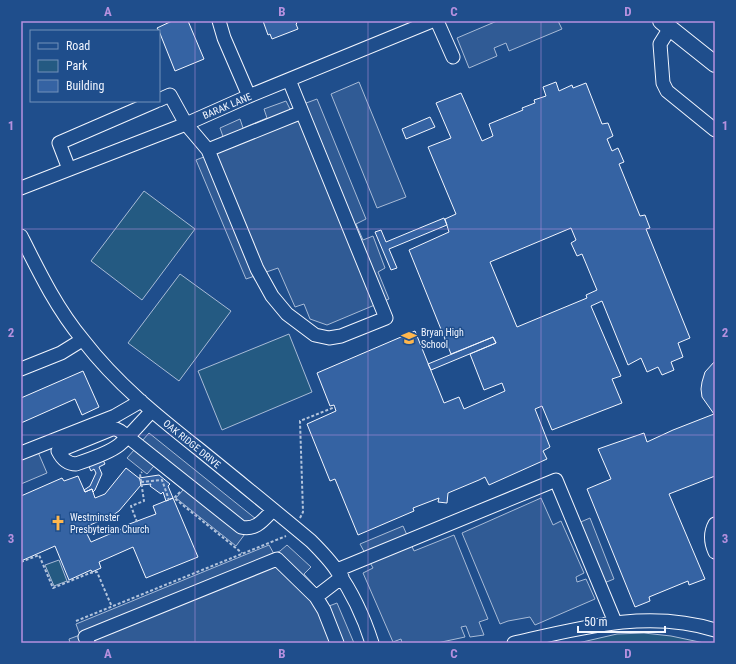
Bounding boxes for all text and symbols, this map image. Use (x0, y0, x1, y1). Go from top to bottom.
text: A (104, 4, 112, 19)
text: B (278, 4, 286, 19)
text: C (450, 4, 458, 19)
text: D (624, 4, 632, 19)
legend (30, 30, 160, 102)
text: Road (66, 39, 90, 53)
text: Park (66, 59, 88, 73)
text: Building (66, 79, 104, 93)
street label: BARAK LANE (201, 91, 253, 121)
text: 1 (8, 118, 14, 133)
text: 1 (722, 118, 728, 133)
text: 2 (8, 325, 15, 340)
text: 2 (722, 325, 729, 340)
place label: Bryan High School (421, 327, 464, 350)
school or university icon: Bryan High School (400, 329, 418, 347)
street label: OAK RIDGE DRIVE (161, 418, 223, 470)
place label: Westminster Presbyterian Church (70, 512, 150, 535)
church icon: Westminster Presbyterian Church (49, 514, 67, 532)
text: 3 (8, 531, 14, 546)
text: 3 (722, 531, 728, 546)
scale bar (578, 608, 665, 634)
text: 50 m (584, 615, 608, 629)
text: A (104, 646, 112, 661)
text: B (278, 646, 286, 661)
text: C (450, 646, 458, 661)
text: D (624, 646, 632, 661)

